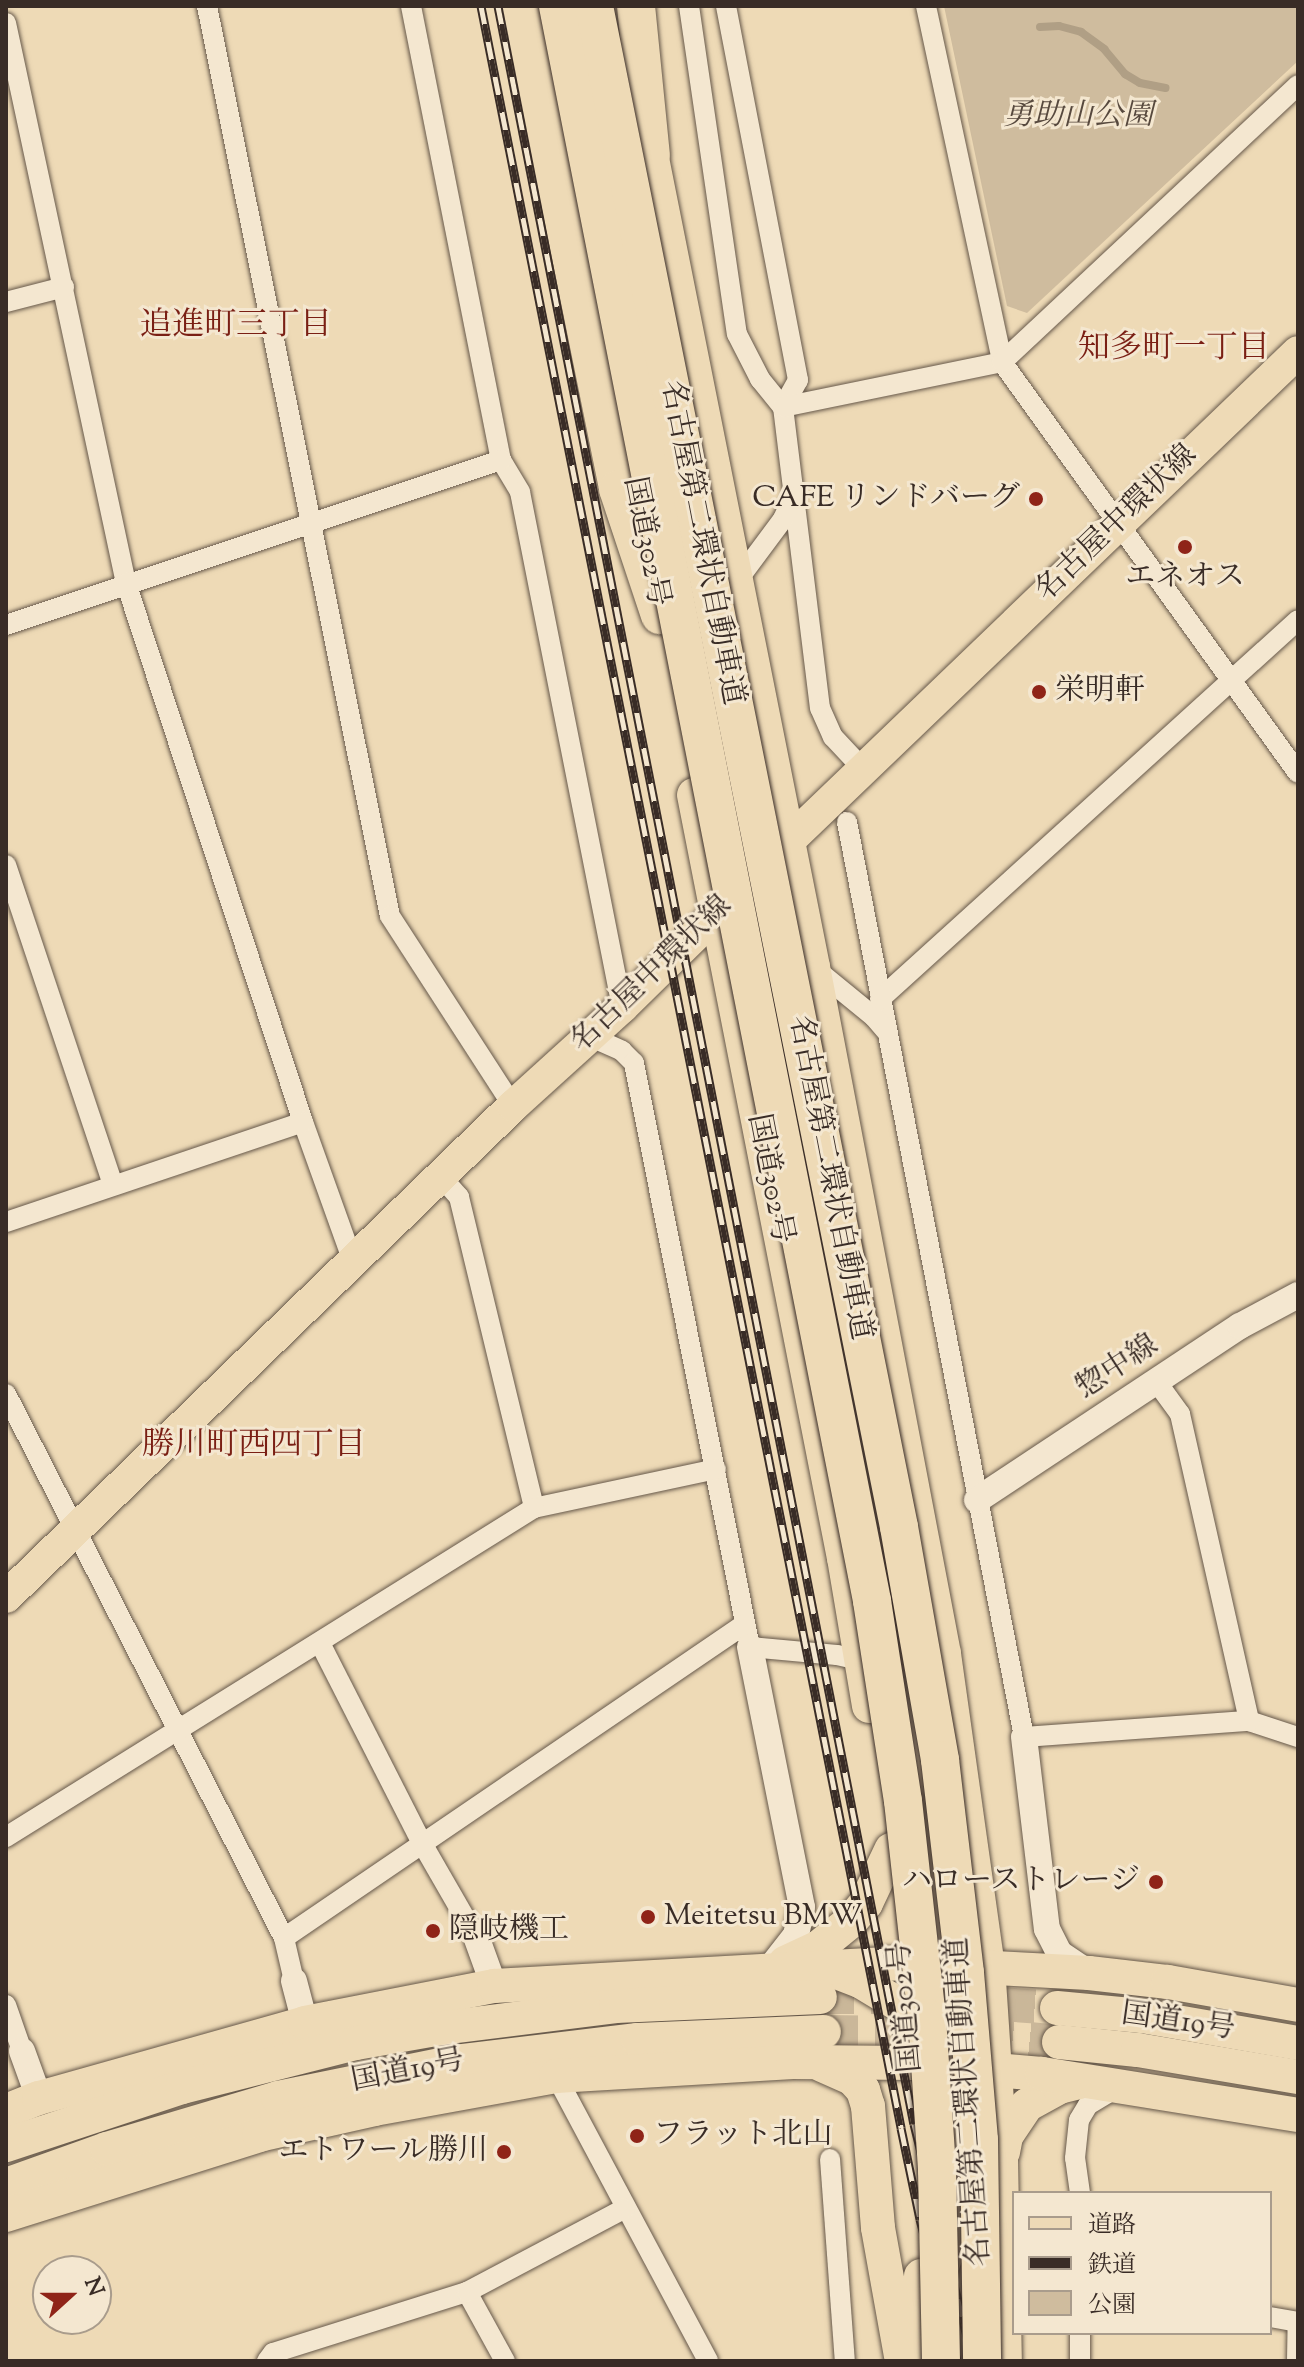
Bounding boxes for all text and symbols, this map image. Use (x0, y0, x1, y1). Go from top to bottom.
park label: 勇助山公園 (1003, 99, 1153, 135)
district label: 追進町三丁目 (140, 307, 332, 345)
district label: 知多町一丁目 (1078, 330, 1270, 368)
street label: 名古屋第二環状自動車道 (652, 378, 750, 708)
street label: 名古屋中環状線 (1029, 438, 1205, 610)
street label: 国道302号 (615, 474, 675, 610)
place label: CAFE リンドバーグ (752, 481, 1020, 517)
marker: CAFE リンドバーグ (1027, 490, 1045, 508)
marker: エネオス (1176, 538, 1194, 556)
place label: エネオス (1125, 560, 1245, 596)
place label: 栄明軒 (1055, 674, 1145, 710)
marker: 栄明軒 (1030, 683, 1048, 701)
street label: 名古屋中環状線 (564, 889, 740, 1061)
street label: 名古屋第二環状自動車道 (780, 1013, 878, 1343)
street label: 国道302号 (739, 1111, 799, 1247)
street label: 惣中線 (1070, 1328, 1166, 1408)
district label: 勝川町西四丁目 (142, 1427, 366, 1465)
place label: ハローストレージ (900, 1864, 1140, 1900)
marker: ハローストレージ (1147, 1873, 1165, 1891)
place label: Meitetsu BMW (664, 1899, 863, 1935)
marker: Meitetsu BMW (639, 1908, 657, 1926)
place label: 隠岐機工 (449, 1913, 569, 1949)
marker: 隠岐機工 (424, 1922, 442, 1940)
street label: 名古屋第二環状自動車道 (941, 1936, 999, 2268)
street label: 国道302号 (883, 1940, 931, 2074)
street label: 国道19号 (1119, 1997, 1237, 2049)
street label: 国道19号 (348, 2043, 468, 2101)
place label: フラット北山 (653, 2118, 833, 2154)
marker: フラット北山 (628, 2127, 646, 2145)
place label: エトワール勝川 (278, 2134, 488, 2170)
marker: エトワール勝川 (495, 2143, 513, 2161)
legend (1012, 2191, 1272, 2335)
text: 道路 (1088, 2209, 1136, 2243)
text: 鉄道 (1088, 2249, 1136, 2283)
north arrow (32, 2255, 112, 2335)
text: N (74, 2273, 111, 2301)
text: 公園 (1088, 2289, 1136, 2323)

